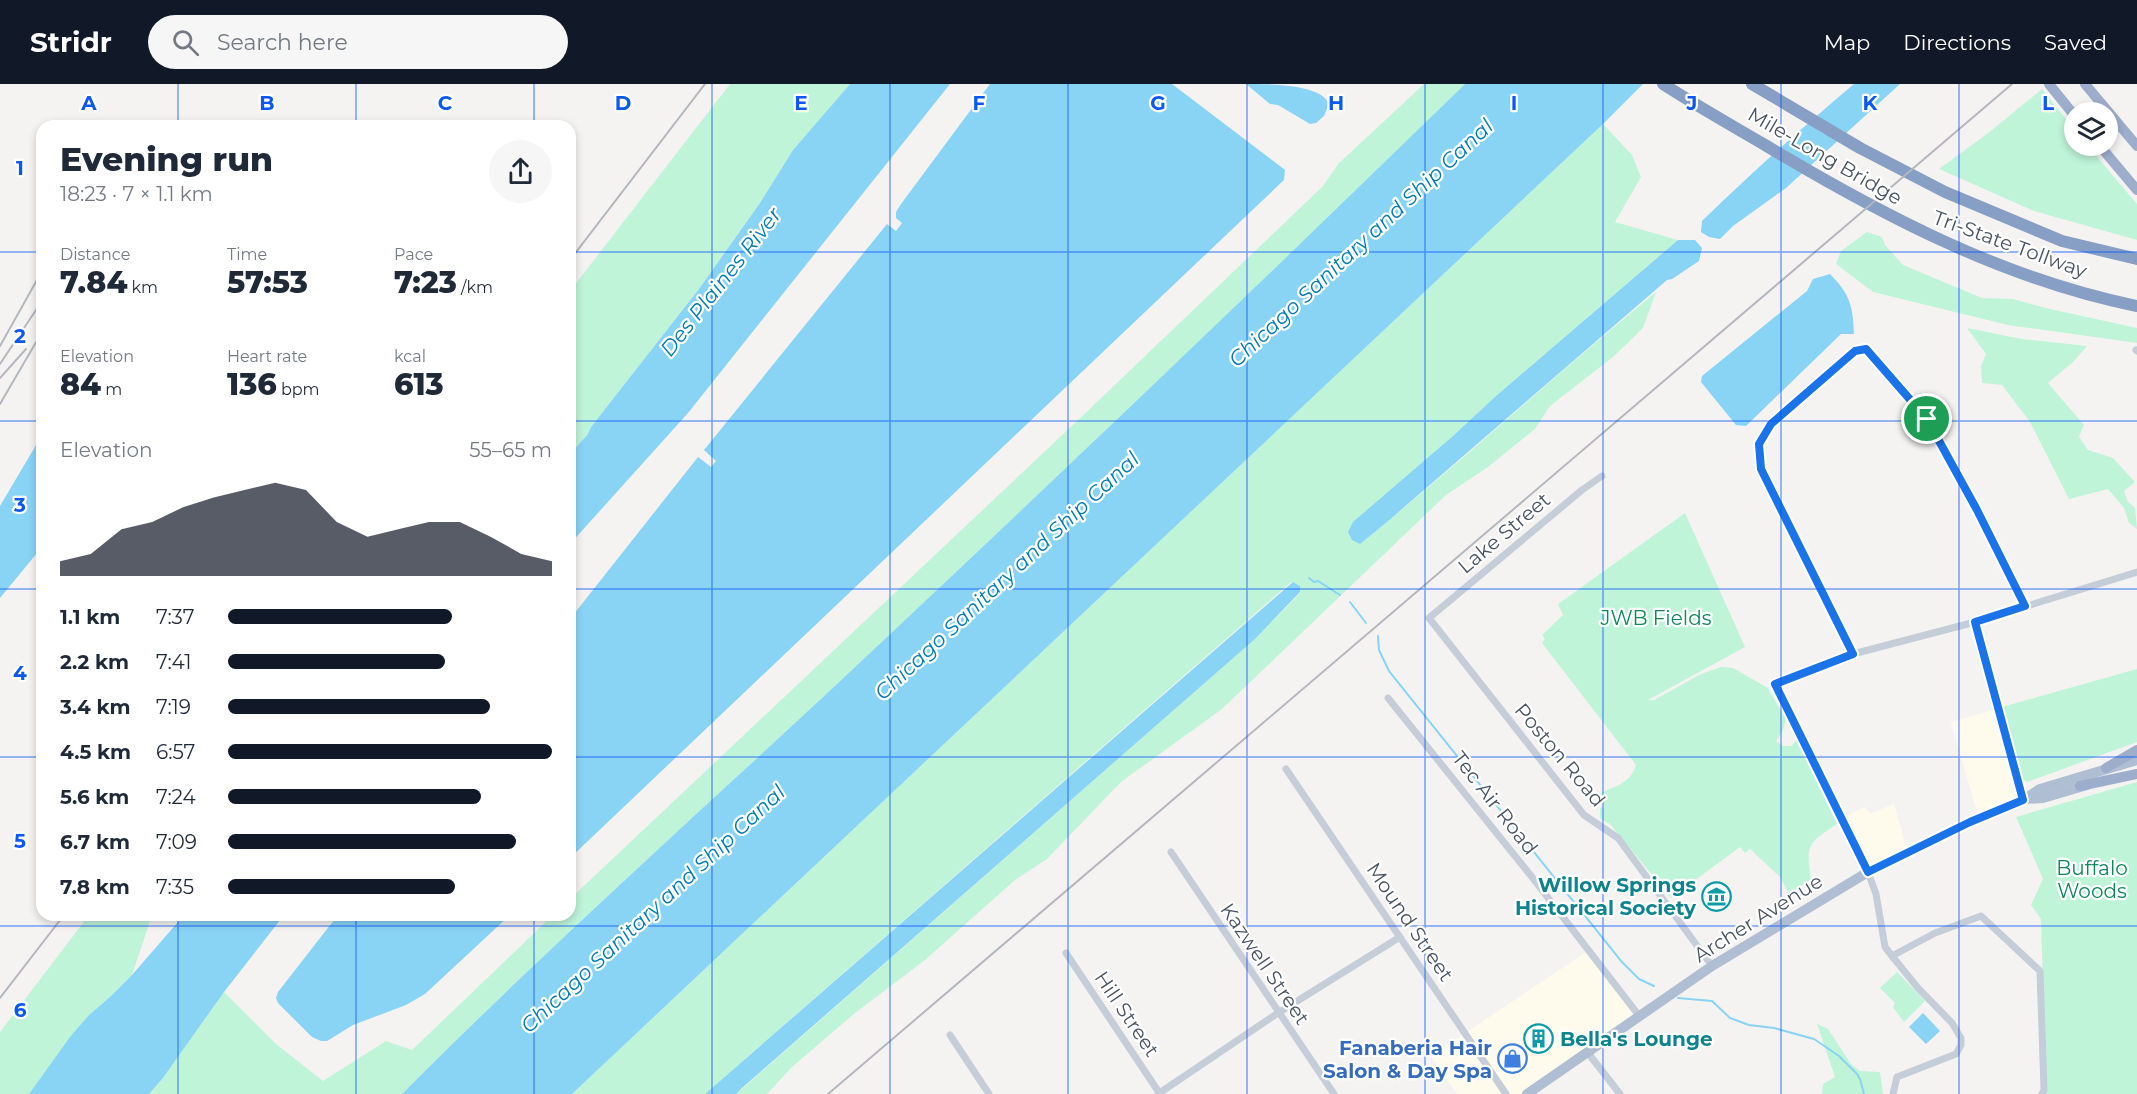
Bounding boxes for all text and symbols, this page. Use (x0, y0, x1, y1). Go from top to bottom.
search box (148, 15, 568, 69)
text: Stridr (30, 25, 112, 59)
icon: search (169, 26, 202, 59)
text: Search here (217, 29, 348, 56)
text: Map (1824, 30, 1870, 55)
text: Directions (1903, 30, 2011, 55)
text: Saved (2044, 30, 2107, 55)
text: A (80, 91, 97, 115)
text: B (259, 91, 275, 115)
text: C (438, 91, 453, 115)
text: D (615, 91, 631, 115)
text: E (794, 91, 808, 115)
text: F (973, 91, 986, 115)
text: G (1150, 91, 1166, 115)
text: H (1328, 91, 1344, 115)
text: I (1511, 91, 1517, 115)
text: J (1686, 91, 1697, 115)
text: K (1863, 91, 1879, 115)
text: L (2042, 91, 2054, 115)
street label: Mile-Long Bridge (1744, 102, 1906, 210)
map controls (2064, 102, 2118, 156)
button: layers (2064, 102, 2118, 156)
water label: Chicago Sanitary and Ship Canal (1223, 113, 1498, 372)
text: Evening run (60, 139, 273, 179)
button: share (489, 140, 552, 203)
text: 1 (16, 156, 24, 180)
text: 18:23 · 7 × 1.1 km (60, 182, 213, 206)
water label: Des Plaines River (655, 202, 787, 361)
street label: Tri-State Tollway (1930, 205, 2090, 283)
text: Distance (60, 245, 130, 264)
text: Time (227, 245, 267, 264)
text: Pace (394, 245, 433, 264)
text: 7.84 (60, 264, 127, 301)
text: 57:53 (227, 264, 308, 301)
text: 7:23 (394, 264, 457, 301)
text: km (127, 278, 158, 297)
text: /km (457, 278, 493, 297)
text: 2 (14, 324, 26, 348)
text: Elevation (60, 347, 134, 366)
text: Heart rate (227, 347, 307, 366)
text: kcal (394, 347, 426, 366)
text: 84 (60, 366, 101, 403)
text: 136 (227, 366, 277, 403)
text: 613 (394, 366, 444, 403)
text: m (101, 380, 122, 399)
text: bpm (277, 380, 320, 399)
pin (1901, 393, 1952, 444)
icon: arrive (1910, 402, 1943, 435)
text: Elevation (60, 438, 152, 462)
text: 55–65 m (469, 438, 552, 462)
water label: Chicago Sanitary and Ship Canal (869, 446, 1144, 705)
street label: Lake Street (1453, 488, 1555, 578)
text: 3 (13, 493, 26, 517)
text: 1.1 km (60, 605, 120, 629)
text: 7:37 (156, 605, 194, 629)
park label: JWB Fields (1599, 606, 1712, 630)
text: 2.2 km (60, 650, 129, 674)
text: 7:41 (156, 650, 192, 674)
text: 4 (13, 661, 27, 685)
text: 3.4 km (60, 695, 131, 719)
text: 7:19 (156, 695, 191, 719)
street label: Poston Road (1510, 698, 1610, 812)
text: 4.5 km (60, 740, 131, 764)
text: 6:57 (156, 740, 195, 764)
street label: Tec Air Road (1447, 747, 1543, 859)
water label: Chicago Sanitary and Ship Canal (515, 779, 790, 1038)
text: 5.6 km (60, 785, 129, 809)
text: 7:24 (156, 785, 196, 809)
text: 5 (14, 829, 26, 853)
text: 6.7 km (60, 830, 130, 854)
text: 7:09 (156, 830, 197, 854)
park label: Buffalo Woods (2056, 856, 2128, 903)
street label: Mound Street (1362, 858, 1458, 986)
street label: Archer Avenue (1689, 869, 1827, 967)
place label: Willow Springs Historical Society (1515, 873, 1697, 920)
text: 7.8 km (60, 875, 130, 899)
text: 7:35 (156, 875, 194, 899)
museum icon: Willow Springs Historical Society (1701, 880, 1733, 912)
street label: Kazwell Street (1215, 899, 1315, 1029)
street label: Hill Street (1090, 967, 1164, 1061)
text: 6 (14, 998, 27, 1022)
building icon: Bella's Lounge (1523, 1023, 1555, 1055)
place label: Bella's Lounge (1560, 1027, 1713, 1051)
place label: Fanaberia Hair Salon & Day Spa (1323, 1036, 1492, 1083)
shop icon: Fanaberia Hair Salon & Day Spa (1497, 1043, 1529, 1075)

